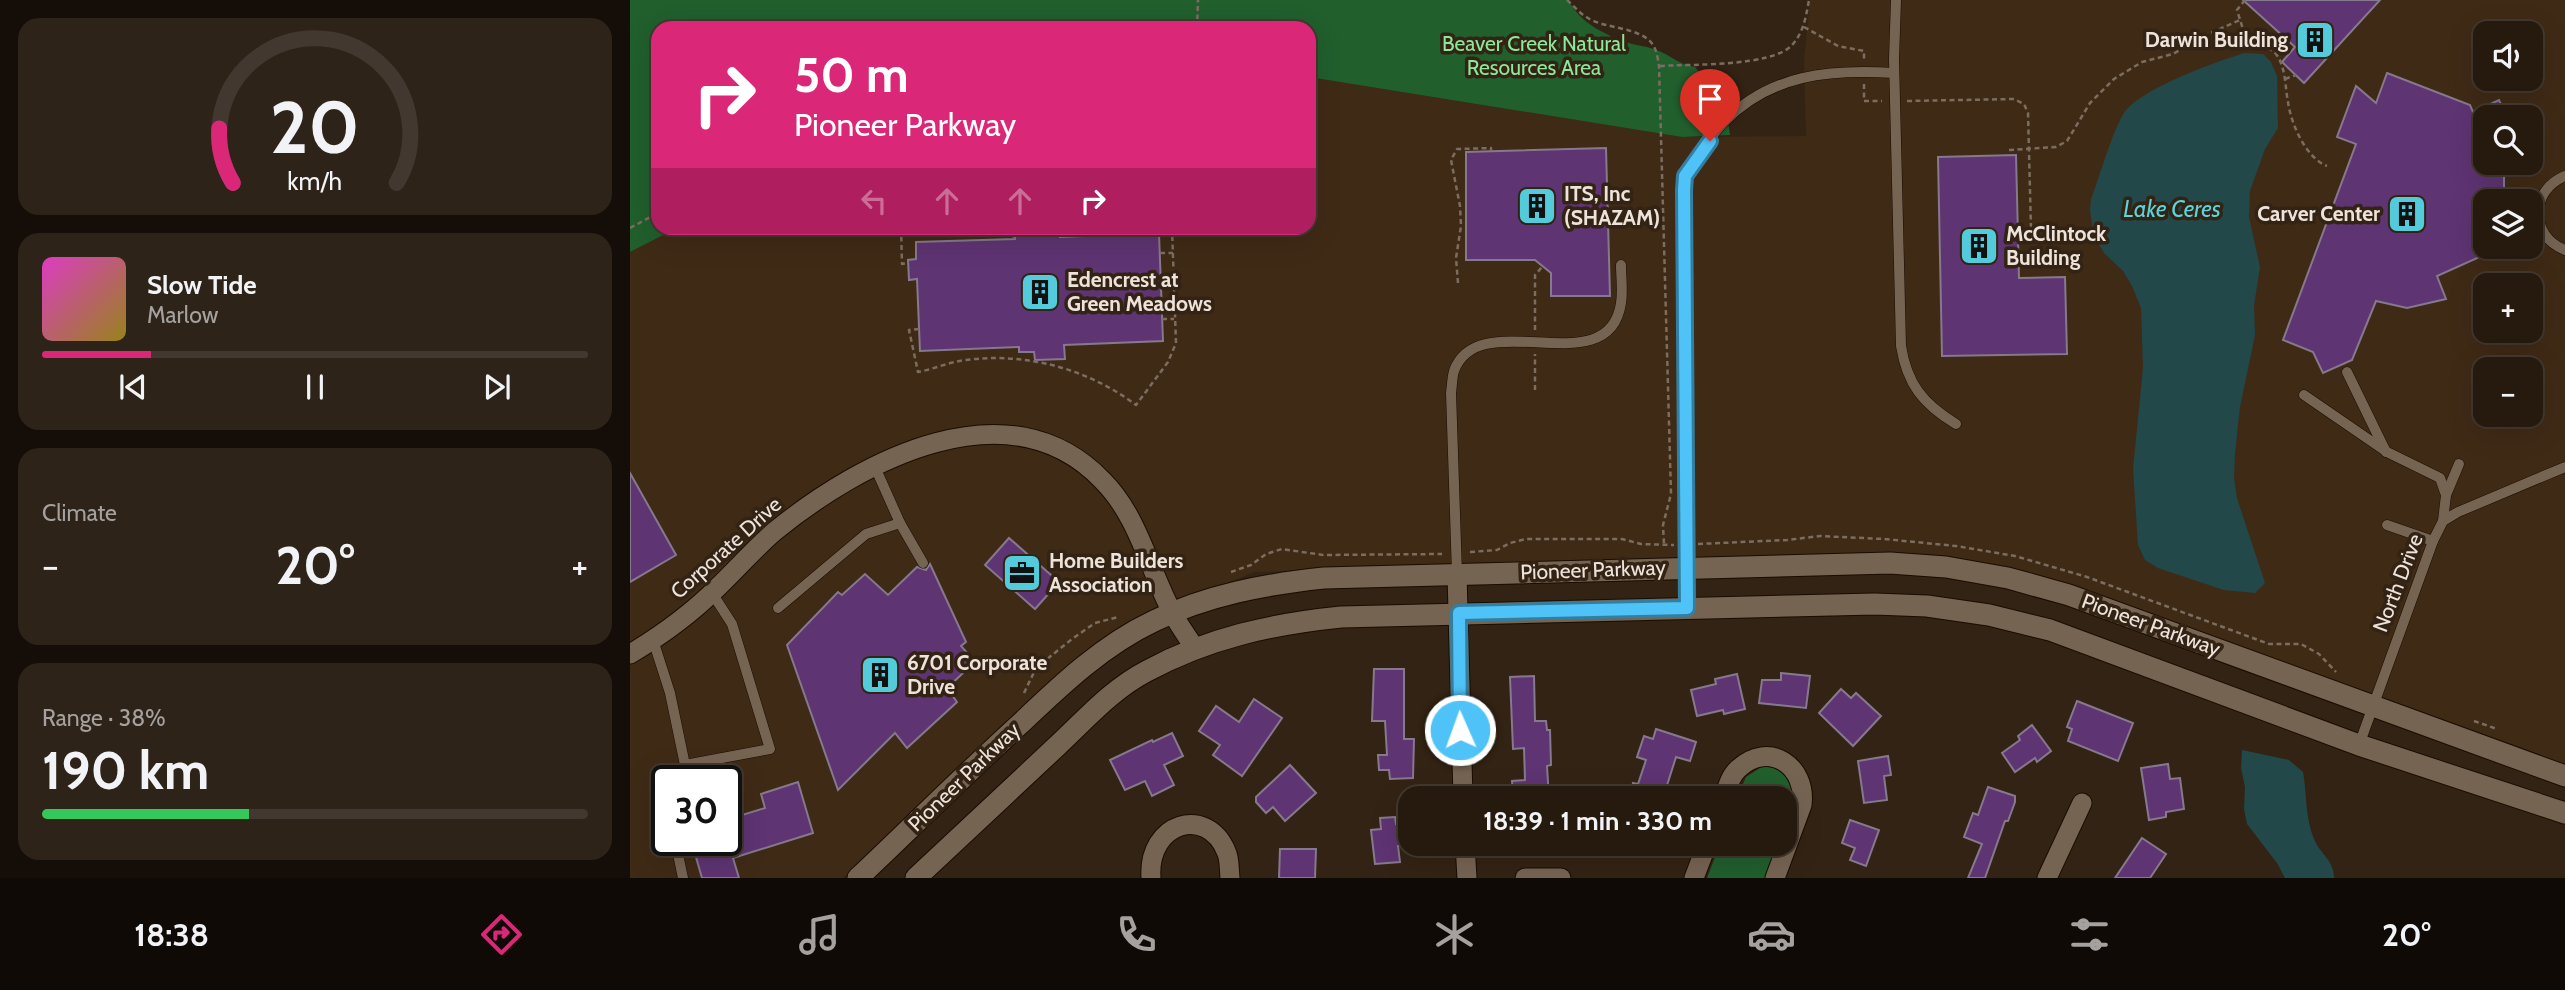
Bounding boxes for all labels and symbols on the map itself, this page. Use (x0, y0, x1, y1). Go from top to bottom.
building icon: Darwin Building (2294, 19, 2336, 61)
place label: Darwin Building (2145, 27, 2288, 52)
park label: Beaver Creek Natural Resources Area (1442, 31, 1626, 80)
pin (1680, 69, 1740, 141)
place label: ITS, Inc (SHAZAM) (1564, 181, 1660, 230)
building icon: ITS, Inc (SHAZAM) (1516, 185, 1558, 227)
building icon: Carver Center (2386, 193, 2428, 235)
water label: Lake Ceres (2123, 195, 2221, 223)
place label: Carver Center (2257, 201, 2380, 226)
place label: McClintock Building (2006, 221, 2107, 270)
building icon: McClintock Building (1958, 225, 2000, 267)
place label: Edencrest at Green Meadows (1067, 267, 1212, 316)
building icon: Edencrest at Green Meadows (1019, 271, 1061, 313)
street label: Corporate Drive (665, 491, 786, 604)
street label: North Drive (2367, 530, 2428, 635)
place label: Home Builders Association (1049, 548, 1184, 597)
office icon: Home Builders Association (1001, 552, 1043, 594)
street label: Pioneer Parkway (1520, 554, 1667, 585)
street label: Pioneer Parkway (2078, 588, 2224, 661)
place label: 6701 Corporate Drive (907, 650, 1047, 699)
building icon: 6701 Corporate Drive (859, 654, 901, 696)
position arrow (1423, 693, 1497, 767)
street label: Pioneer Parkway (903, 717, 1025, 836)
speed limit sign: 30 (651, 765, 742, 856)

